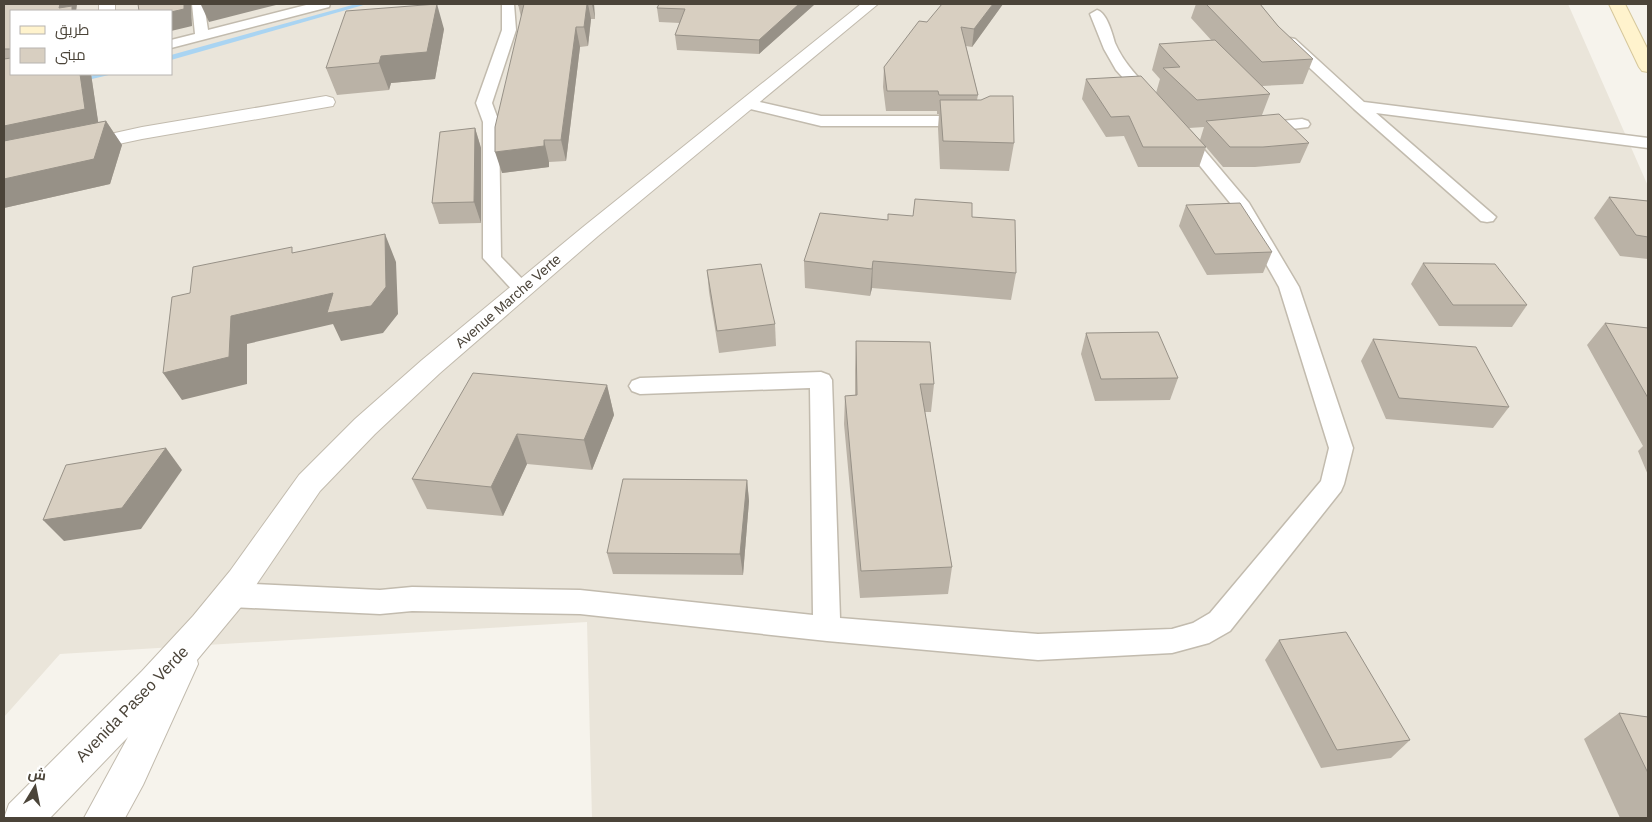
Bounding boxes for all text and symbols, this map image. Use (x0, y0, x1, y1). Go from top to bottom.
legend (10, 10, 172, 75)
text: طريق (55, 21, 89, 40)
text: مبنى (55, 46, 86, 65)
street label: Avenue Marche Verte (452, 251, 564, 351)
street label: Avenida Paseo Verde (73, 643, 192, 765)
north arrow (10, 762, 60, 812)
text: ش (27, 765, 48, 785)

